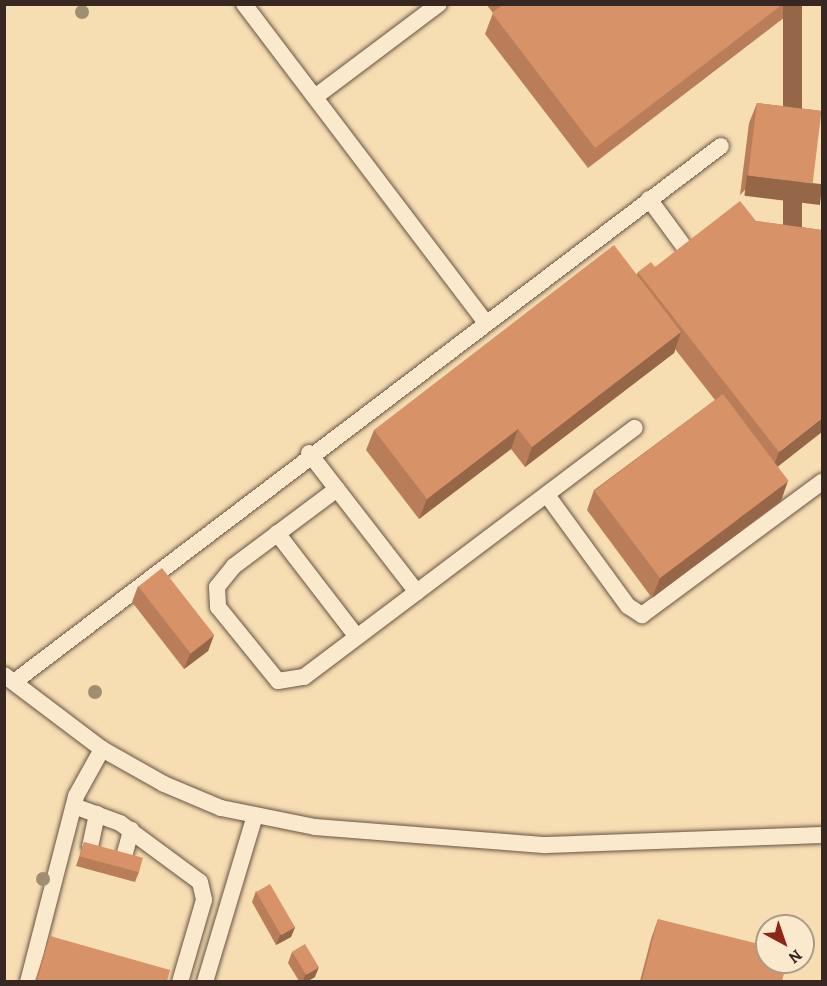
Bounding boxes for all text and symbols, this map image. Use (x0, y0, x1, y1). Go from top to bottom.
north arrow (755, 914, 815, 974)
text: N (784, 944, 807, 968)

